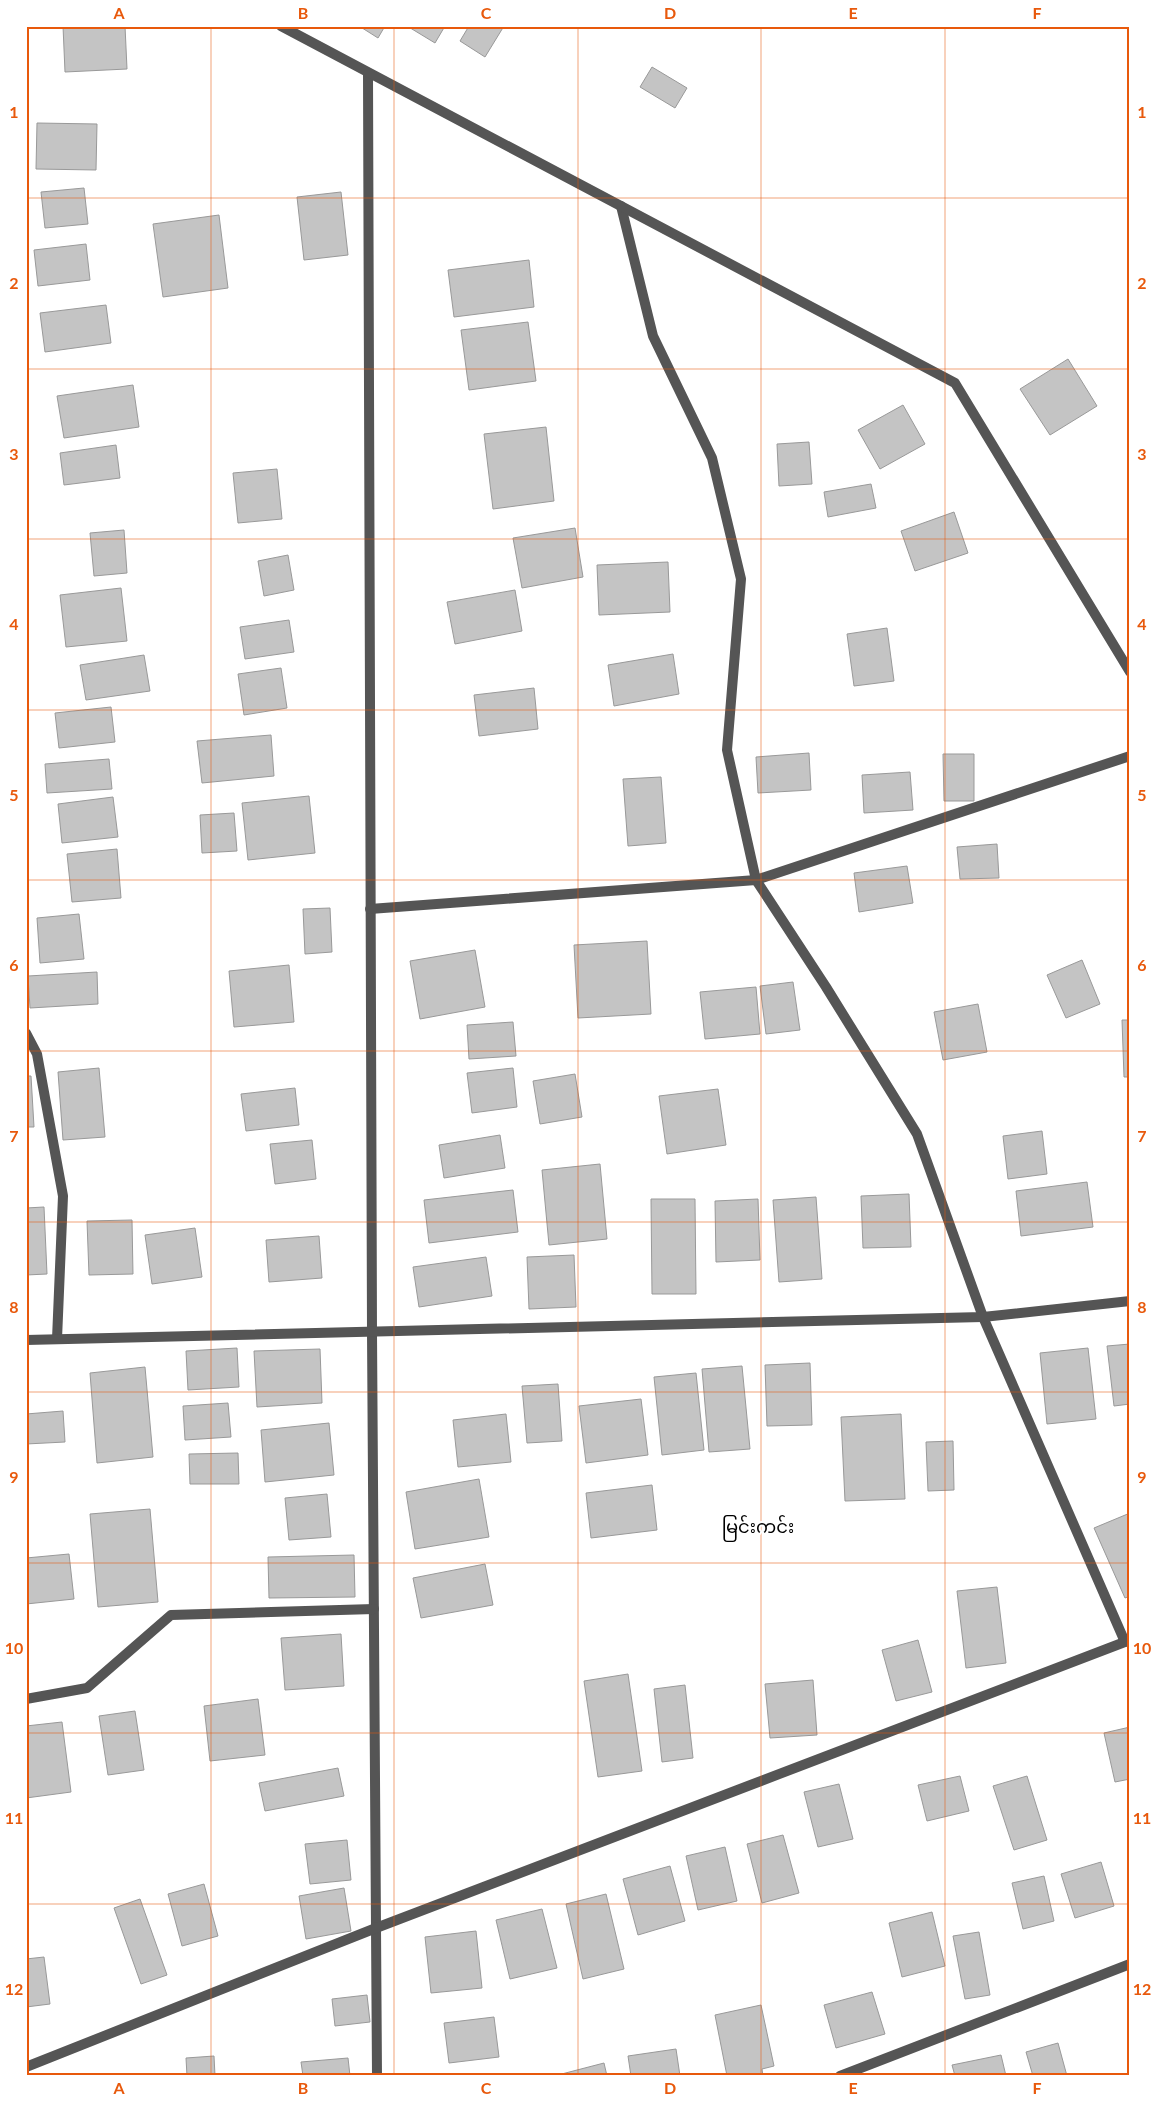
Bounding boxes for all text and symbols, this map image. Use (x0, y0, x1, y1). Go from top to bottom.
text: A (112, 3, 125, 22)
text: B (298, 3, 308, 22)
text: C (481, 3, 492, 22)
text: D (664, 3, 676, 22)
text: E (848, 3, 858, 22)
text: F (1032, 3, 1042, 22)
text: 1 (9, 102, 19, 121)
text: 1 (1137, 102, 1147, 121)
text: 2 (9, 273, 19, 292)
text: 2 (1137, 273, 1147, 292)
text: 3 (9, 444, 19, 463)
text: 3 (1137, 444, 1147, 463)
text: 4 (9, 614, 19, 633)
text: 4 (1137, 614, 1147, 633)
text: 5 (9, 785, 19, 804)
text: 5 (1137, 785, 1147, 804)
text: 6 (9, 955, 19, 974)
text: 6 (1137, 955, 1147, 974)
text: 7 (9, 1126, 19, 1145)
text: 7 (1137, 1126, 1147, 1145)
text: 8 (9, 1297, 19, 1316)
text: 8 (1137, 1297, 1147, 1316)
text: 9 (9, 1467, 19, 1486)
text: 9 (1137, 1467, 1147, 1486)
district label: မြင်းကင်း (722, 1514, 794, 1542)
text: 10 (5, 1638, 23, 1657)
text: 10 (1133, 1638, 1151, 1657)
text: 11 (5, 1808, 23, 1827)
text: 11 (1133, 1808, 1151, 1827)
text: 12 (5, 1979, 23, 1998)
text: 12 (1133, 1979, 1151, 1998)
text: A (112, 2078, 125, 2097)
text: B (298, 2078, 308, 2097)
text: C (481, 2078, 492, 2097)
text: D (664, 2078, 676, 2097)
text: E (848, 2078, 858, 2097)
text: F (1032, 2078, 1042, 2097)

